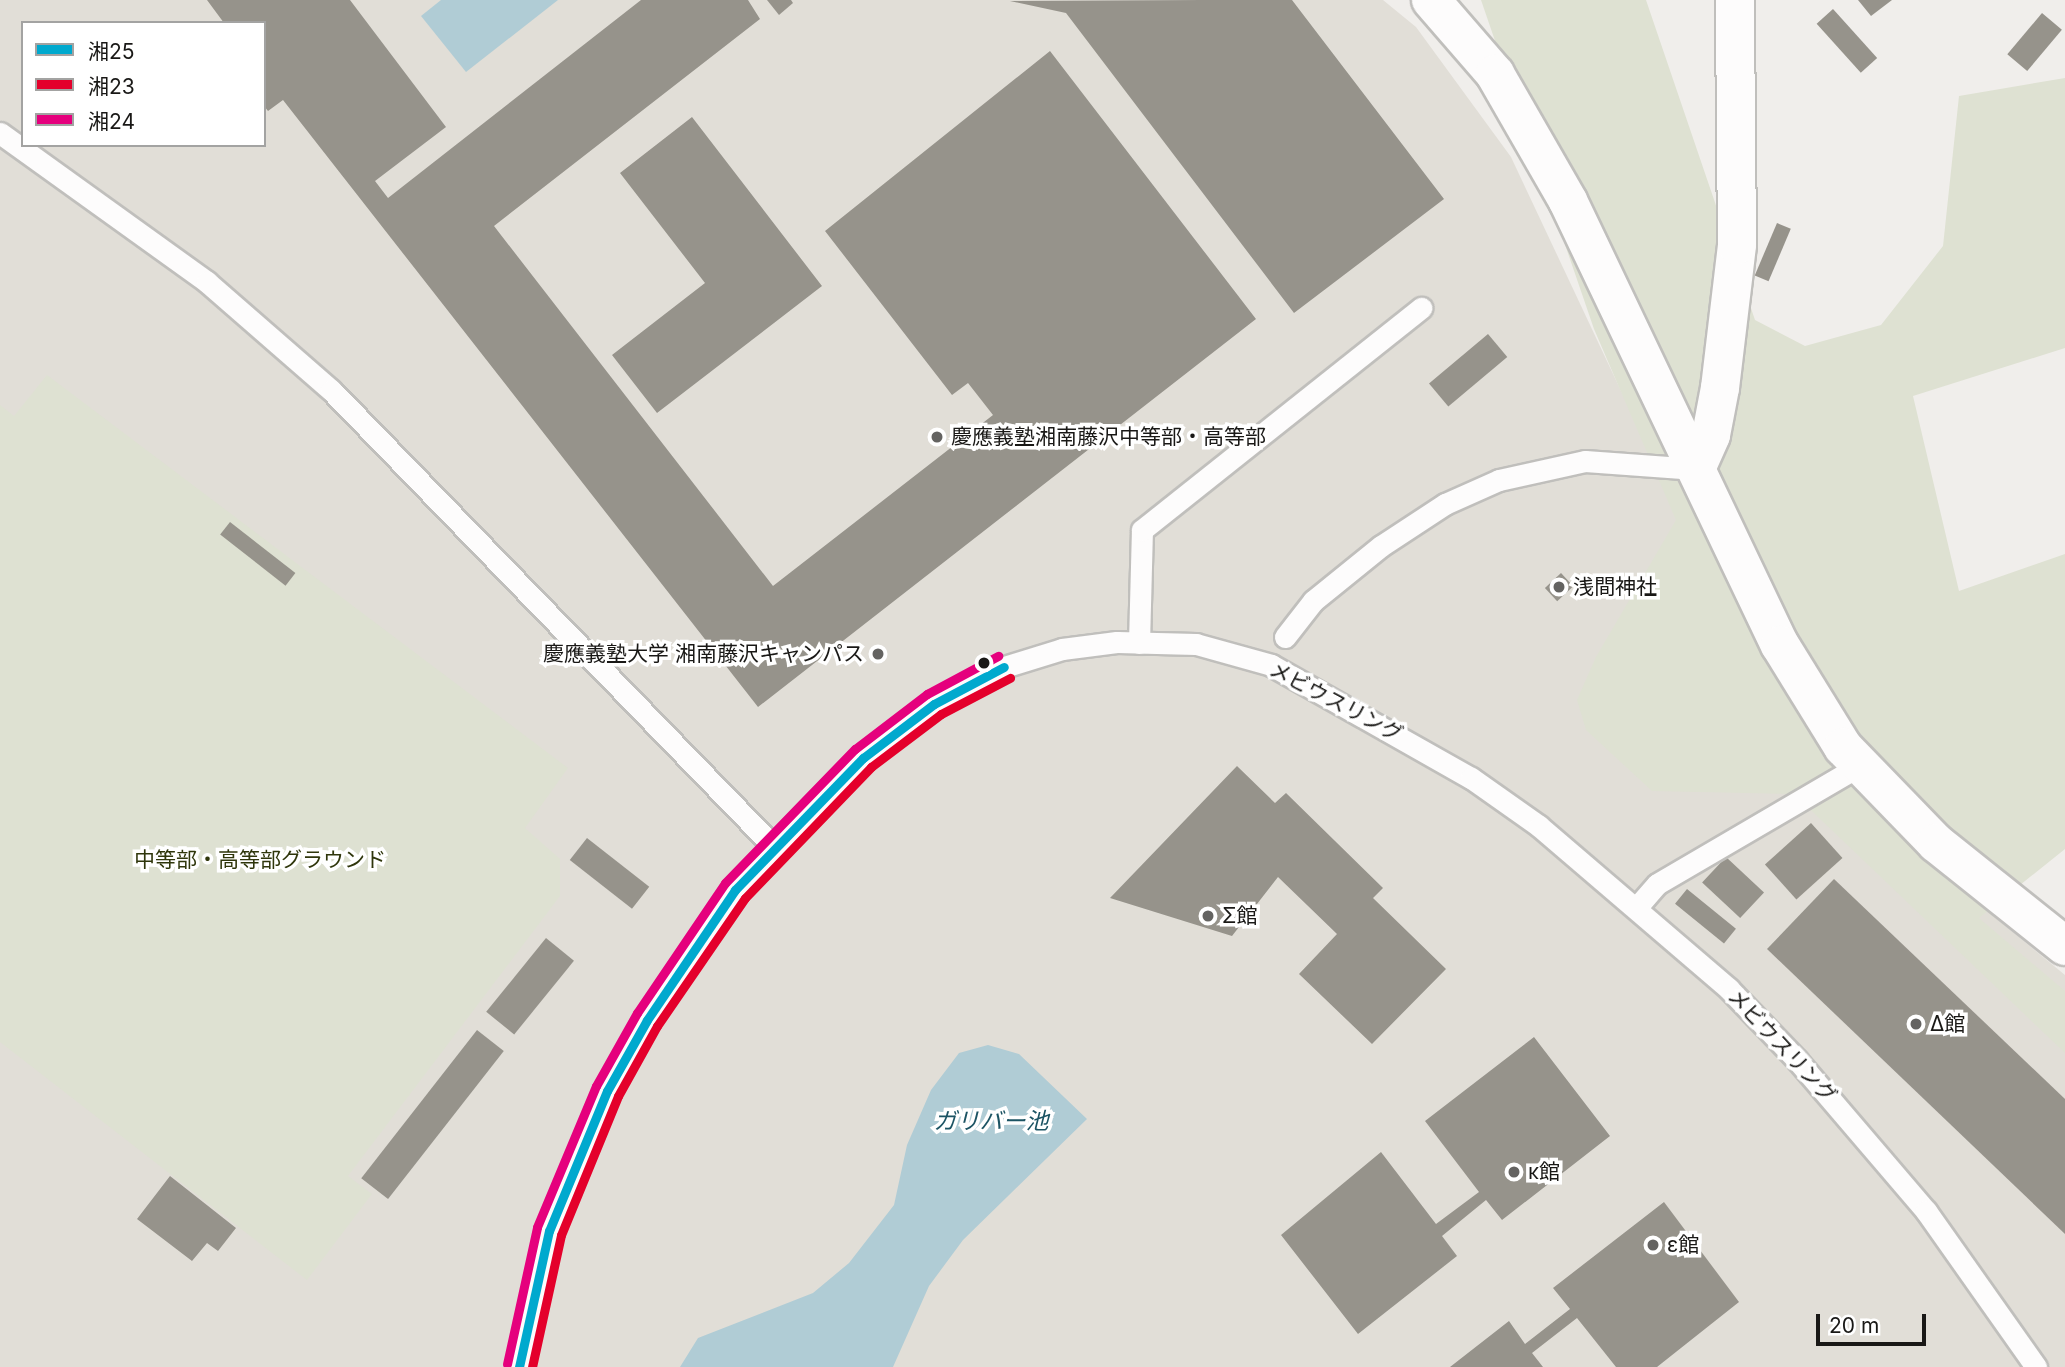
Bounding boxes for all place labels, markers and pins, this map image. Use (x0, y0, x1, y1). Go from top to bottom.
place label: 慶應義塾湘南藤沢中等部・高等部 (951, 424, 1266, 450)
marker: 慶應義塾湘南藤沢中等部・高等部 (929, 429, 945, 445)
place label: 浅間神社 (1573, 574, 1657, 600)
marker: 浅間神社 (1551, 579, 1567, 595)
place label: 慶應義塾大学 湘南藤沢キャンパス (543, 641, 864, 667)
marker: 慶應義塾大学 湘南藤沢キャンパス (870, 646, 886, 662)
unlabelled marker (977, 656, 991, 670)
place label: Σ館 (1222, 903, 1257, 929)
marker: Σ館 (1200, 908, 1216, 924)
place label: Δ館 (1930, 1011, 1965, 1037)
marker: Δ館 (1908, 1016, 1924, 1032)
place label: κ館 (1528, 1159, 1560, 1185)
marker: κ館 (1506, 1164, 1522, 1180)
place label: ε館 (1667, 1232, 1699, 1258)
marker: ε館 (1645, 1237, 1661, 1253)

